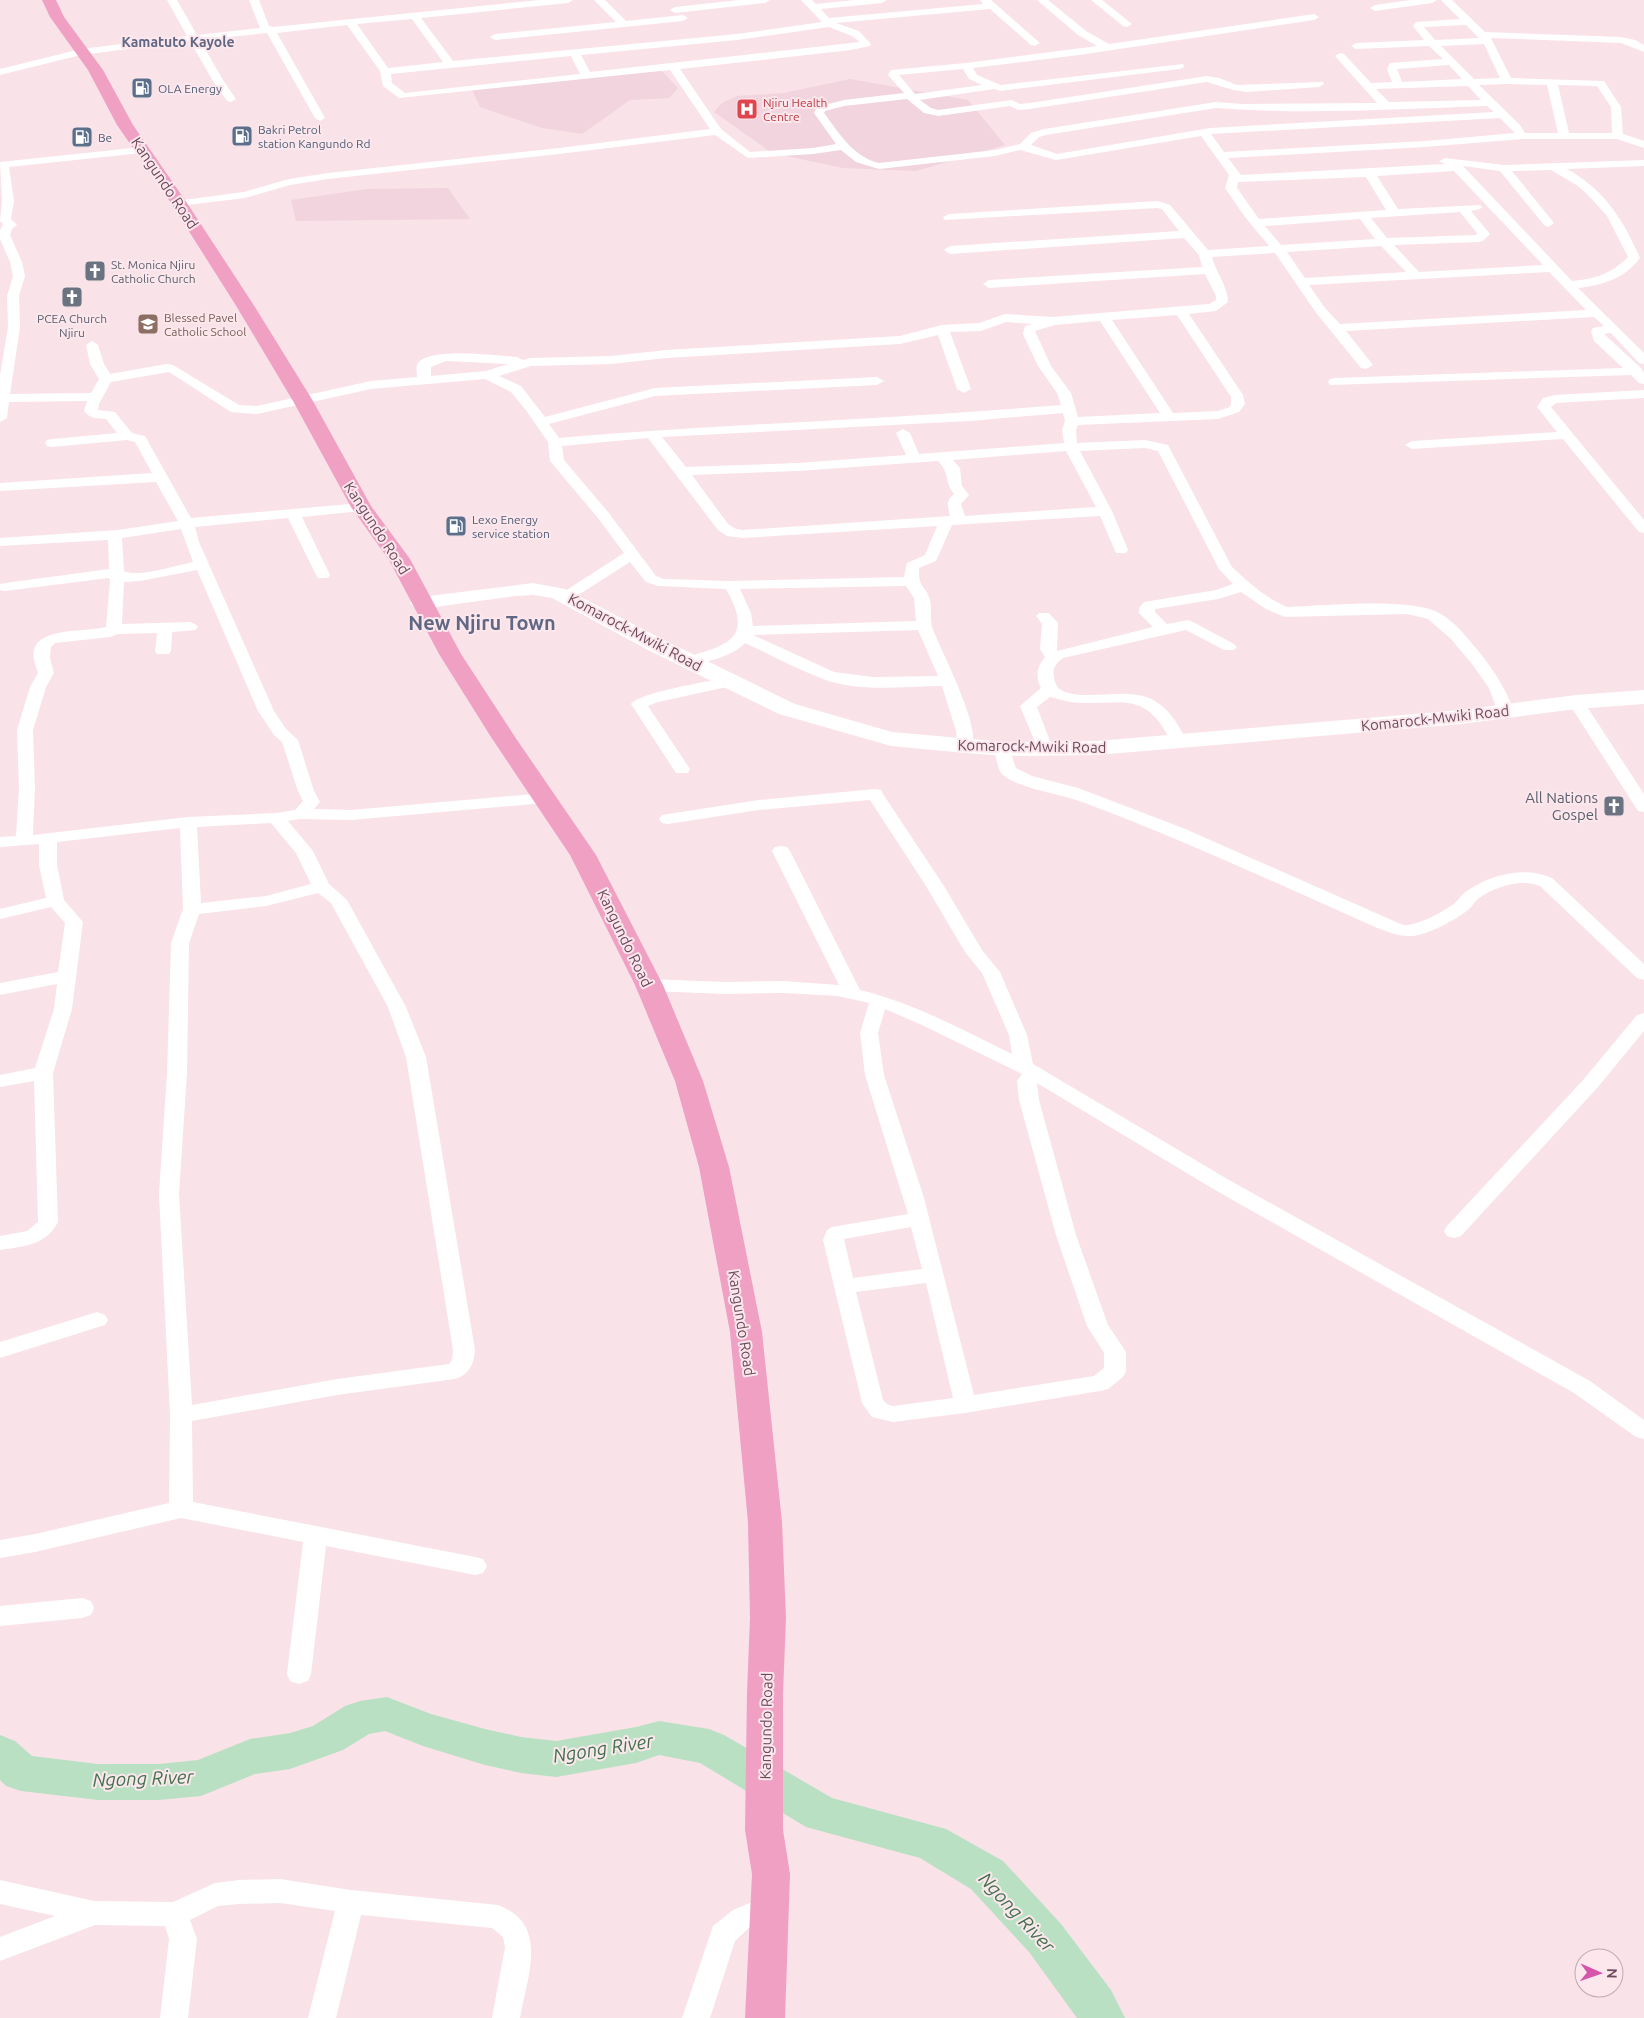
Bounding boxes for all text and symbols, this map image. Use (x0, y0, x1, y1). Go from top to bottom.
district label: Kamatuto Kayole (122, 34, 234, 50)
fuel station icon: OLA Energy (130, 76, 154, 100)
place label: OLA Energy (158, 82, 222, 95)
place label: Njiru Health Centre (763, 96, 827, 123)
hospital icon: Njiru Health Centre (735, 97, 759, 121)
place label: Bakri Petrol station Kangundo Rd (258, 123, 371, 150)
fuel station icon: Bakri Petrol station Kangundo Rd (230, 124, 254, 148)
fuel station icon: Be (70, 125, 94, 149)
place label: Be (98, 131, 112, 144)
street label: Kangundo Road (128, 134, 202, 232)
place label: St. Monica Njiru Catholic Church (111, 258, 196, 285)
church icon: St. Monica Njiru Catholic Church (83, 259, 107, 283)
church icon: PCEA Church Njiru (60, 285, 84, 309)
place label: Blessed Pavel Catholic School (164, 311, 246, 338)
place label: PCEA Church Njiru (37, 312, 107, 339)
school or university icon: Blessed Pavel Catholic School (136, 312, 160, 336)
street label: Kangundo Road (341, 479, 413, 577)
place label: Lexo Energy service station (472, 513, 550, 540)
fuel station icon: Lexo Energy service station (444, 514, 468, 538)
street label: Komarock-Mwiki Road (565, 590, 705, 674)
district label: New Njiru Town (408, 611, 556, 634)
street label: Komarock-Mwiki Road (1360, 702, 1510, 734)
street label: Komarock-Mwiki Road (957, 736, 1107, 756)
place label: All Nations Gospel (1525, 789, 1598, 823)
church icon: All Nations Gospel (1602, 794, 1626, 818)
street label: Kangundo Road (594, 886, 656, 990)
street label: Kangundo Road (725, 1269, 759, 1377)
street label: Kangundo Road (757, 1673, 775, 1779)
water label: Ngong River (551, 1729, 655, 1767)
water label: Ngong River (92, 1765, 195, 1791)
water label: Ngong River (974, 1867, 1060, 1957)
north arrow (1574, 1948, 1624, 1998)
text: N (1604, 1968, 1620, 1979)

